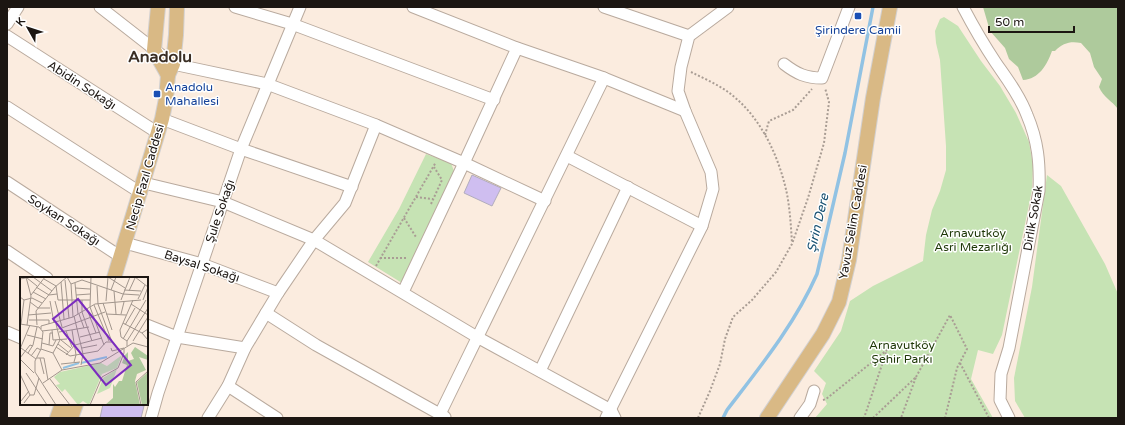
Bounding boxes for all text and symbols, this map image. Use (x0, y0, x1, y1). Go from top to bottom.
north arrow (8, 8, 48, 48)
scale bar (989, 8, 1074, 34)
marker: Şirindere Camii (853, 11, 863, 21)
text: K (13, 15, 28, 29)
text: 50 m (995, 15, 1024, 29)
place label: Şirindere Camii (815, 23, 901, 37)
district label: Anadolu (128, 47, 192, 67)
street label: Abidin Sokağı (45, 58, 119, 112)
place label: Anadolu Mahallesi (165, 80, 219, 108)
marker: Anadolu Mahallesi (152, 89, 162, 99)
street label: Necip Fazıl Caddesi (123, 122, 167, 232)
street label: Yavuz Selim Caddesi (836, 164, 870, 280)
street label: Şule Sokağı (203, 178, 237, 244)
street label: Dirlik Sokak (1020, 184, 1046, 252)
street label: Soykan Sokağı (25, 192, 103, 248)
water label: Şirin Dere (803, 192, 833, 254)
park label: Arnavutköy Asri Mezarlığı (934, 226, 1012, 254)
street label: Baysal Sokağı (163, 247, 241, 285)
inset map (20, 277, 148, 405)
park label: Arnavutköy Şehir Parkı (869, 338, 935, 366)

